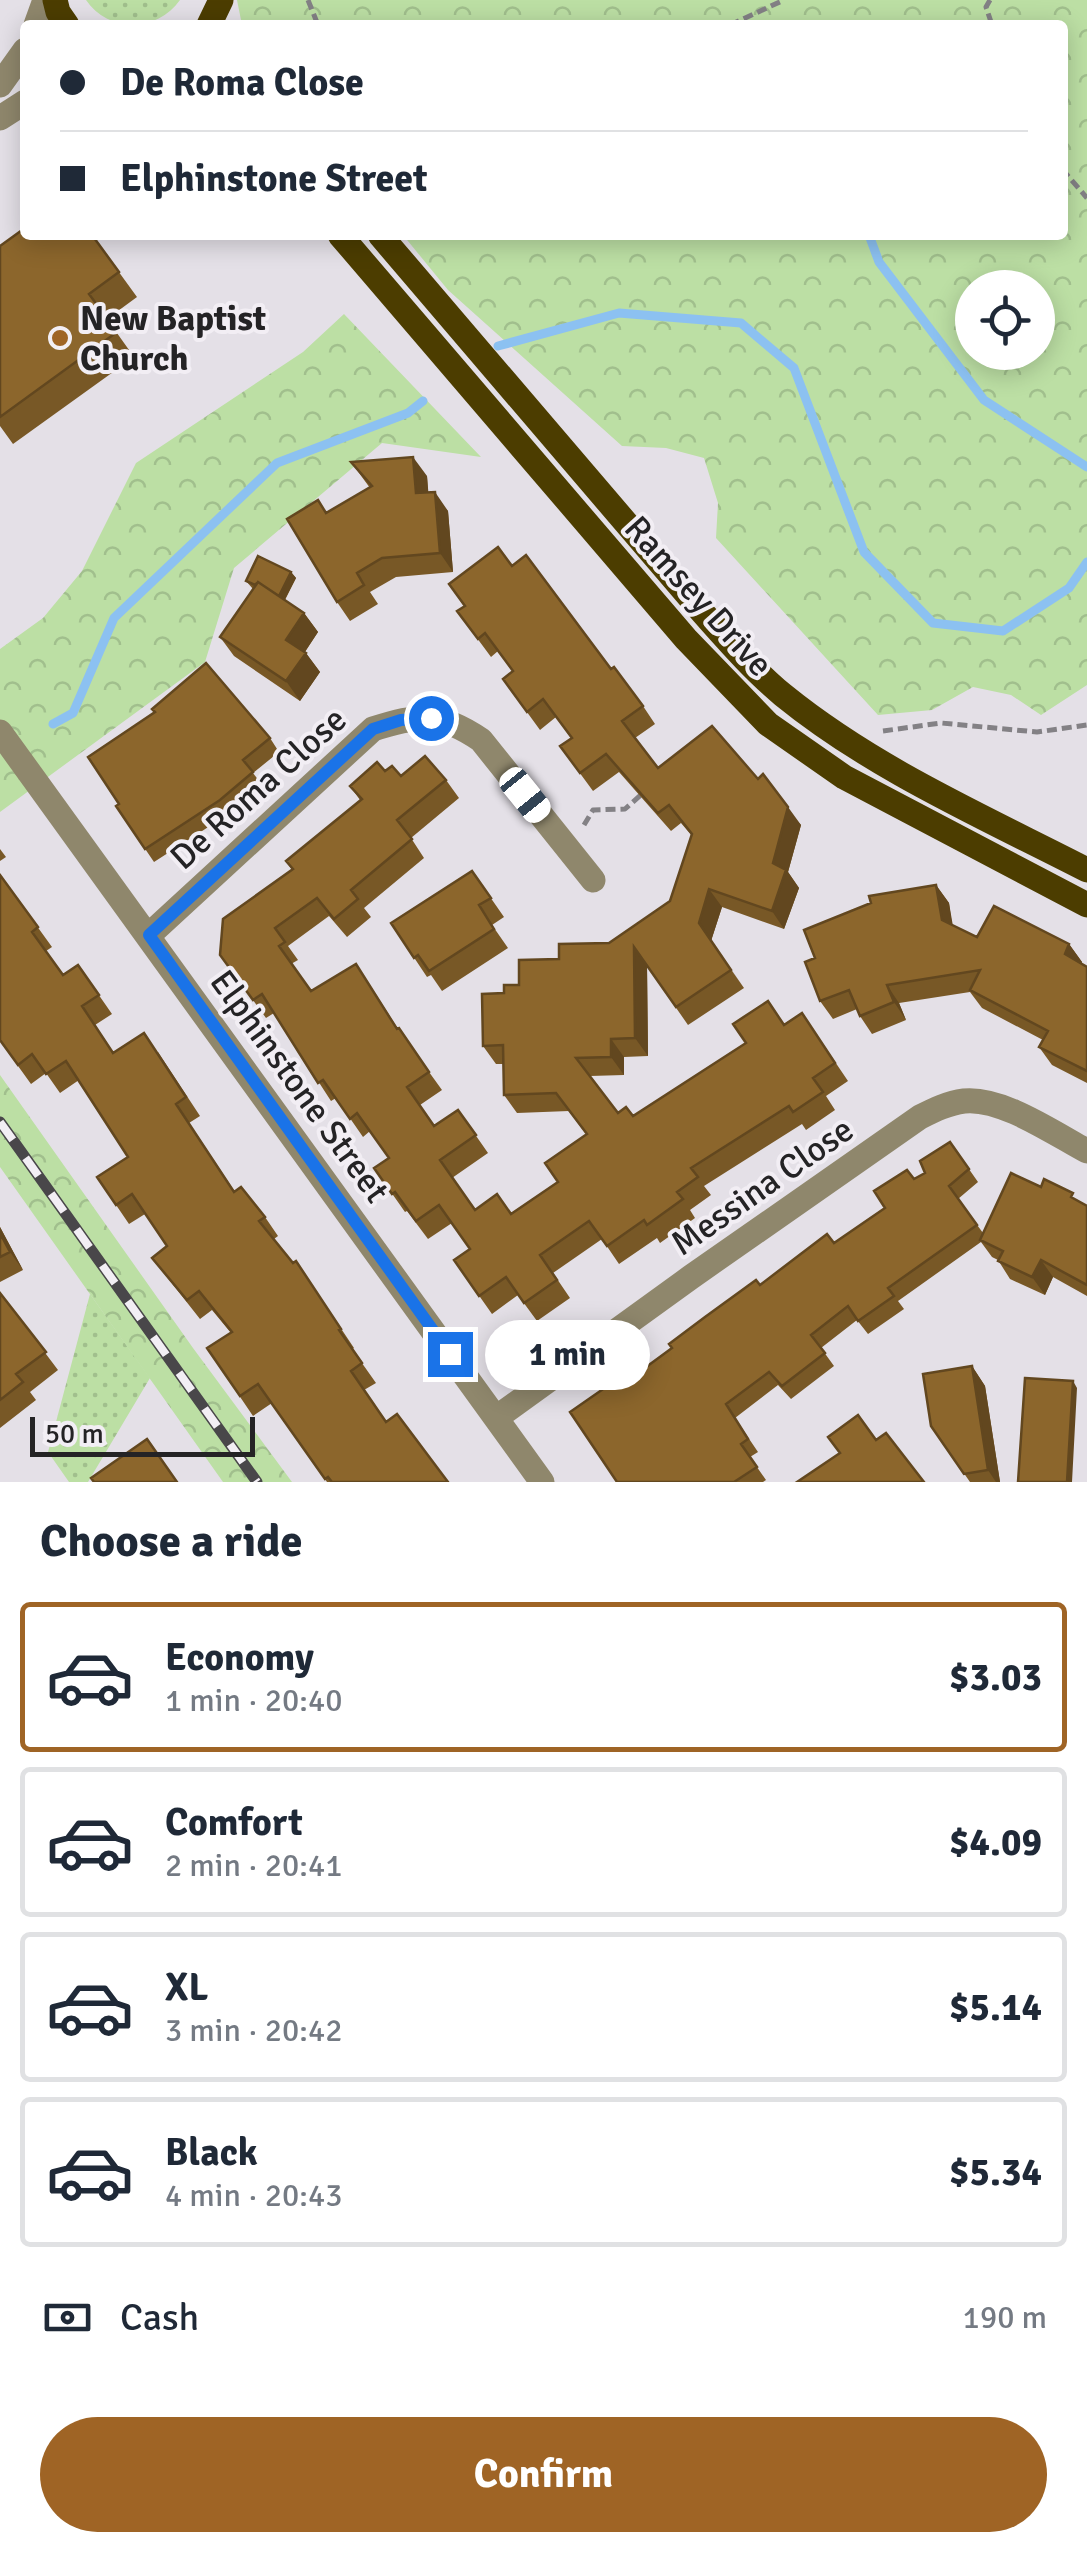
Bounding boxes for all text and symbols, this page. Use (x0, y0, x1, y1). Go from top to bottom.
text: De Roma Close (120, 59, 364, 106)
text: Elphinstone Street (120, 155, 427, 202)
map controls (955, 270, 1055, 370)
button: locate (955, 270, 1055, 370)
place label: New Baptist Church (80, 297, 266, 380)
marker: New Baptist Church (49, 327, 71, 349)
street label: Ramsey Drive (615, 507, 782, 685)
route start (409, 696, 454, 741)
street label: De Roma Close (161, 698, 355, 879)
car (494, 762, 556, 828)
street label: Elphinstone Street (201, 962, 398, 1211)
street label: Messina Close (663, 1108, 862, 1265)
callout: 1 min (485, 1319, 650, 1389)
route end (428, 1332, 473, 1377)
text: 1 min (529, 1335, 606, 1374)
scale bar (30, 1412, 255, 1456)
text: 50 m (45, 1417, 104, 1451)
text: Choose a ride (40, 1514, 303, 1569)
icon: car (45, 1632, 135, 1722)
text: Economy (165, 1634, 314, 1681)
text: $3.03 (949, 1654, 1042, 1701)
text: 1 min · 20:40 (165, 1681, 343, 1720)
icon: car (45, 1797, 135, 1887)
text: Comfort (165, 1799, 303, 1846)
text: $4.09 (949, 1819, 1042, 1866)
text: 2 min · 20:41 (165, 1846, 343, 1885)
icon: car (45, 1962, 135, 2052)
text: XL (165, 1964, 208, 2011)
text: $5.14 (949, 1984, 1042, 2031)
text: 3 min · 20:42 (165, 2011, 343, 2050)
icon: car (45, 2127, 135, 2217)
text: Black (165, 2129, 258, 2176)
text: $5.34 (949, 2149, 1042, 2196)
text: 4 min · 20:43 (165, 2176, 343, 2215)
icon: cash (40, 2290, 95, 2345)
text: Cash (120, 2294, 199, 2341)
text: 190 m (963, 2298, 1047, 2337)
button: Confirm (40, 2417, 1047, 2532)

